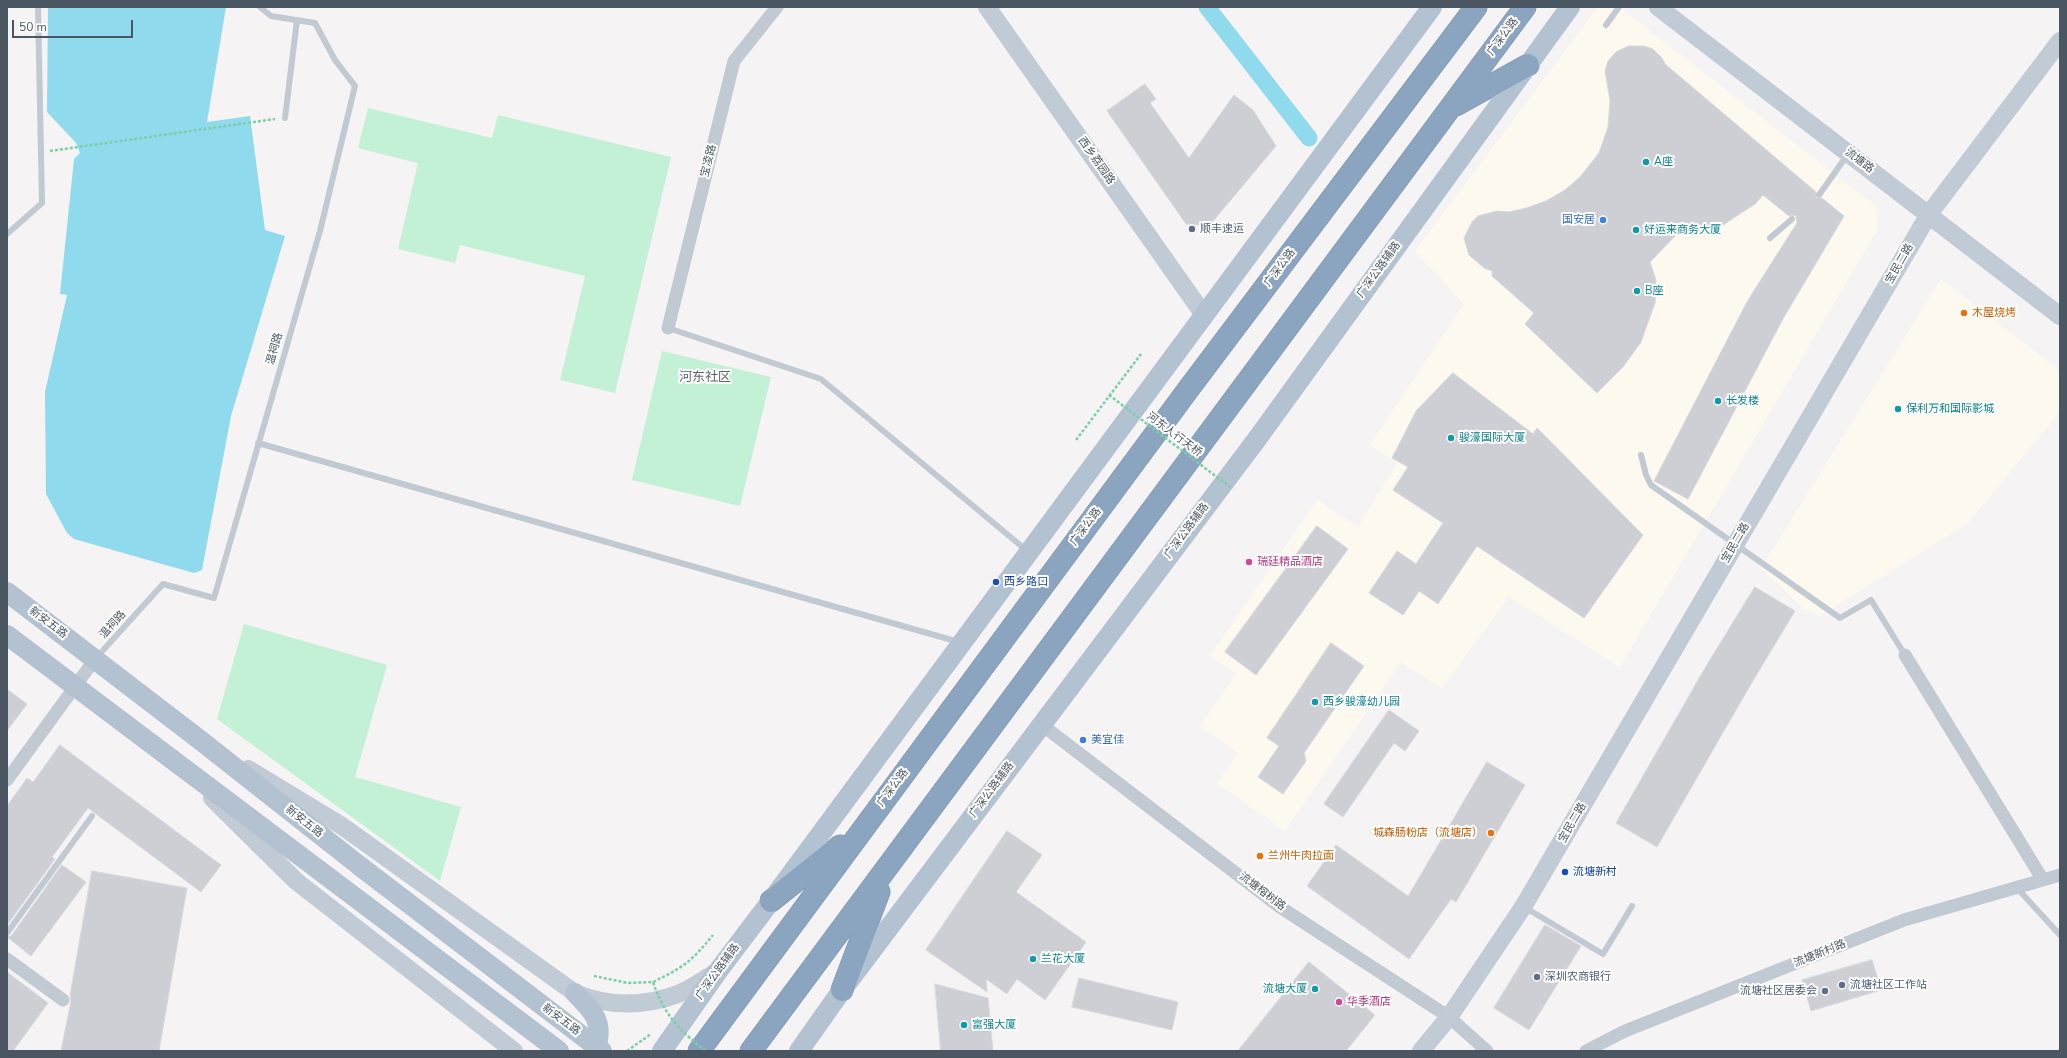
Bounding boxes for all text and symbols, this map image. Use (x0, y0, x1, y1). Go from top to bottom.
scale bar (14, 12, 135, 38)
street label: 广深公路 (1484, 15, 1522, 59)
text: 50 m (19, 19, 47, 35)
street label: 西乡荔园路 (1075, 135, 1117, 187)
street label: 宝凌路 (699, 143, 719, 179)
street label: 流塘路 (1842, 146, 1876, 176)
place label: A座 (1654, 155, 1673, 169)
marker: A座 (1641, 157, 1651, 167)
place label: 国安居 (1562, 213, 1595, 227)
marker: 国安居 (1598, 215, 1608, 225)
place label: 顺丰速运 (1200, 222, 1244, 236)
place label: 好运来商务大厦 (1644, 223, 1721, 237)
marker: 顺丰速运 (1187, 224, 1197, 234)
marker: 好运来商务大厦 (1631, 225, 1641, 235)
street label: 广深公路辅路 (1354, 239, 1404, 301)
street label: 宝民二路 (1883, 242, 1917, 286)
street label: 广深公路 (1261, 246, 1299, 290)
place label: B座 (1645, 284, 1663, 298)
marker: B座 (1632, 286, 1642, 296)
place label: 木屋烧烤 (1972, 306, 2016, 320)
marker: 木屋烧烤 (1959, 308, 1969, 318)
street label: 温祠路 (264, 331, 286, 367)
district label: 河东社区 (679, 370, 731, 386)
place label: 长发楼 (1726, 394, 1759, 408)
marker: 长发楼 (1713, 396, 1723, 406)
place label: 保利万和国际影城 (1906, 402, 1994, 416)
marker: 保利万和国际影城 (1893, 404, 1903, 414)
street label: 河东人行天桥 (1144, 410, 1204, 460)
place label: 骏濠国际大厦 (1459, 431, 1525, 445)
marker: 骏濠国际大厦 (1446, 433, 1456, 443)
street label: 广深公路辅路 (1162, 501, 1212, 561)
street label: 广深公路 (1067, 505, 1105, 549)
street label: 宝民二路 (1719, 521, 1753, 565)
place label: 瑞廷精品酒店 (1257, 555, 1323, 569)
marker: 瑞廷精品酒店 (1244, 557, 1254, 567)
place label: 西乡路口 (1004, 575, 1048, 589)
marker: 西乡路口 (991, 577, 1001, 587)
street label: 新安五路 (26, 604, 70, 642)
street label: 温祠路 (97, 608, 129, 642)
place label: 西乡骏濠幼儿园 (1323, 695, 1400, 709)
marker: 西乡骏濠幼儿园 (1310, 697, 1320, 707)
place label: 美宜佳 (1091, 733, 1124, 747)
marker: 美宜佳 (1078, 735, 1088, 745)
street label: 广深公路辅路 (967, 760, 1017, 820)
street label: 广深公路 (874, 766, 912, 810)
street label: 宝民二路 (1556, 801, 1590, 845)
street label: 新安五路 (283, 803, 325, 841)
place label: 城森肠粉店（流塘店） (1373, 826, 1483, 840)
marker: 城森肠粉店（流塘店） (1486, 828, 1496, 838)
place label: 兰州牛肉拉面 (1268, 849, 1334, 863)
marker: 兰州牛肉拉面 (1255, 851, 1265, 861)
place label: 流塘新村 (1573, 865, 1617, 879)
marker: 流塘新村 (1560, 867, 1570, 877)
street label: 流塘榕树路 (1236, 870, 1288, 914)
street label: 流塘新村路 (1792, 938, 1848, 970)
street label: 广深公路辅路 (693, 941, 743, 1003)
place label: 兰花大厦 (1041, 952, 1085, 966)
marker: 兰花大厦 (1028, 954, 1038, 964)
place label: 深圳农商银行 (1545, 970, 1611, 984)
marker: 深圳农商银行 (1532, 972, 1542, 982)
place label: 流塘社区工作站 (1850, 978, 1927, 992)
marker: 流塘社区工作站 (1837, 980, 1847, 990)
place label: 流塘大厦 (1263, 982, 1307, 996)
marker: 流塘大厦 (1310, 984, 1320, 994)
place label: 流塘社区居委会 (1740, 984, 1817, 998)
marker: 流塘社区居委会 (1820, 986, 1830, 996)
place label: 华季酒店 (1347, 995, 1391, 1009)
marker: 华季酒店 (1334, 997, 1344, 1007)
street label: 新安五路 (539, 1001, 583, 1039)
place label: 富强大厦 (972, 1018, 1016, 1032)
marker: 富强大厦 (959, 1020, 969, 1030)

